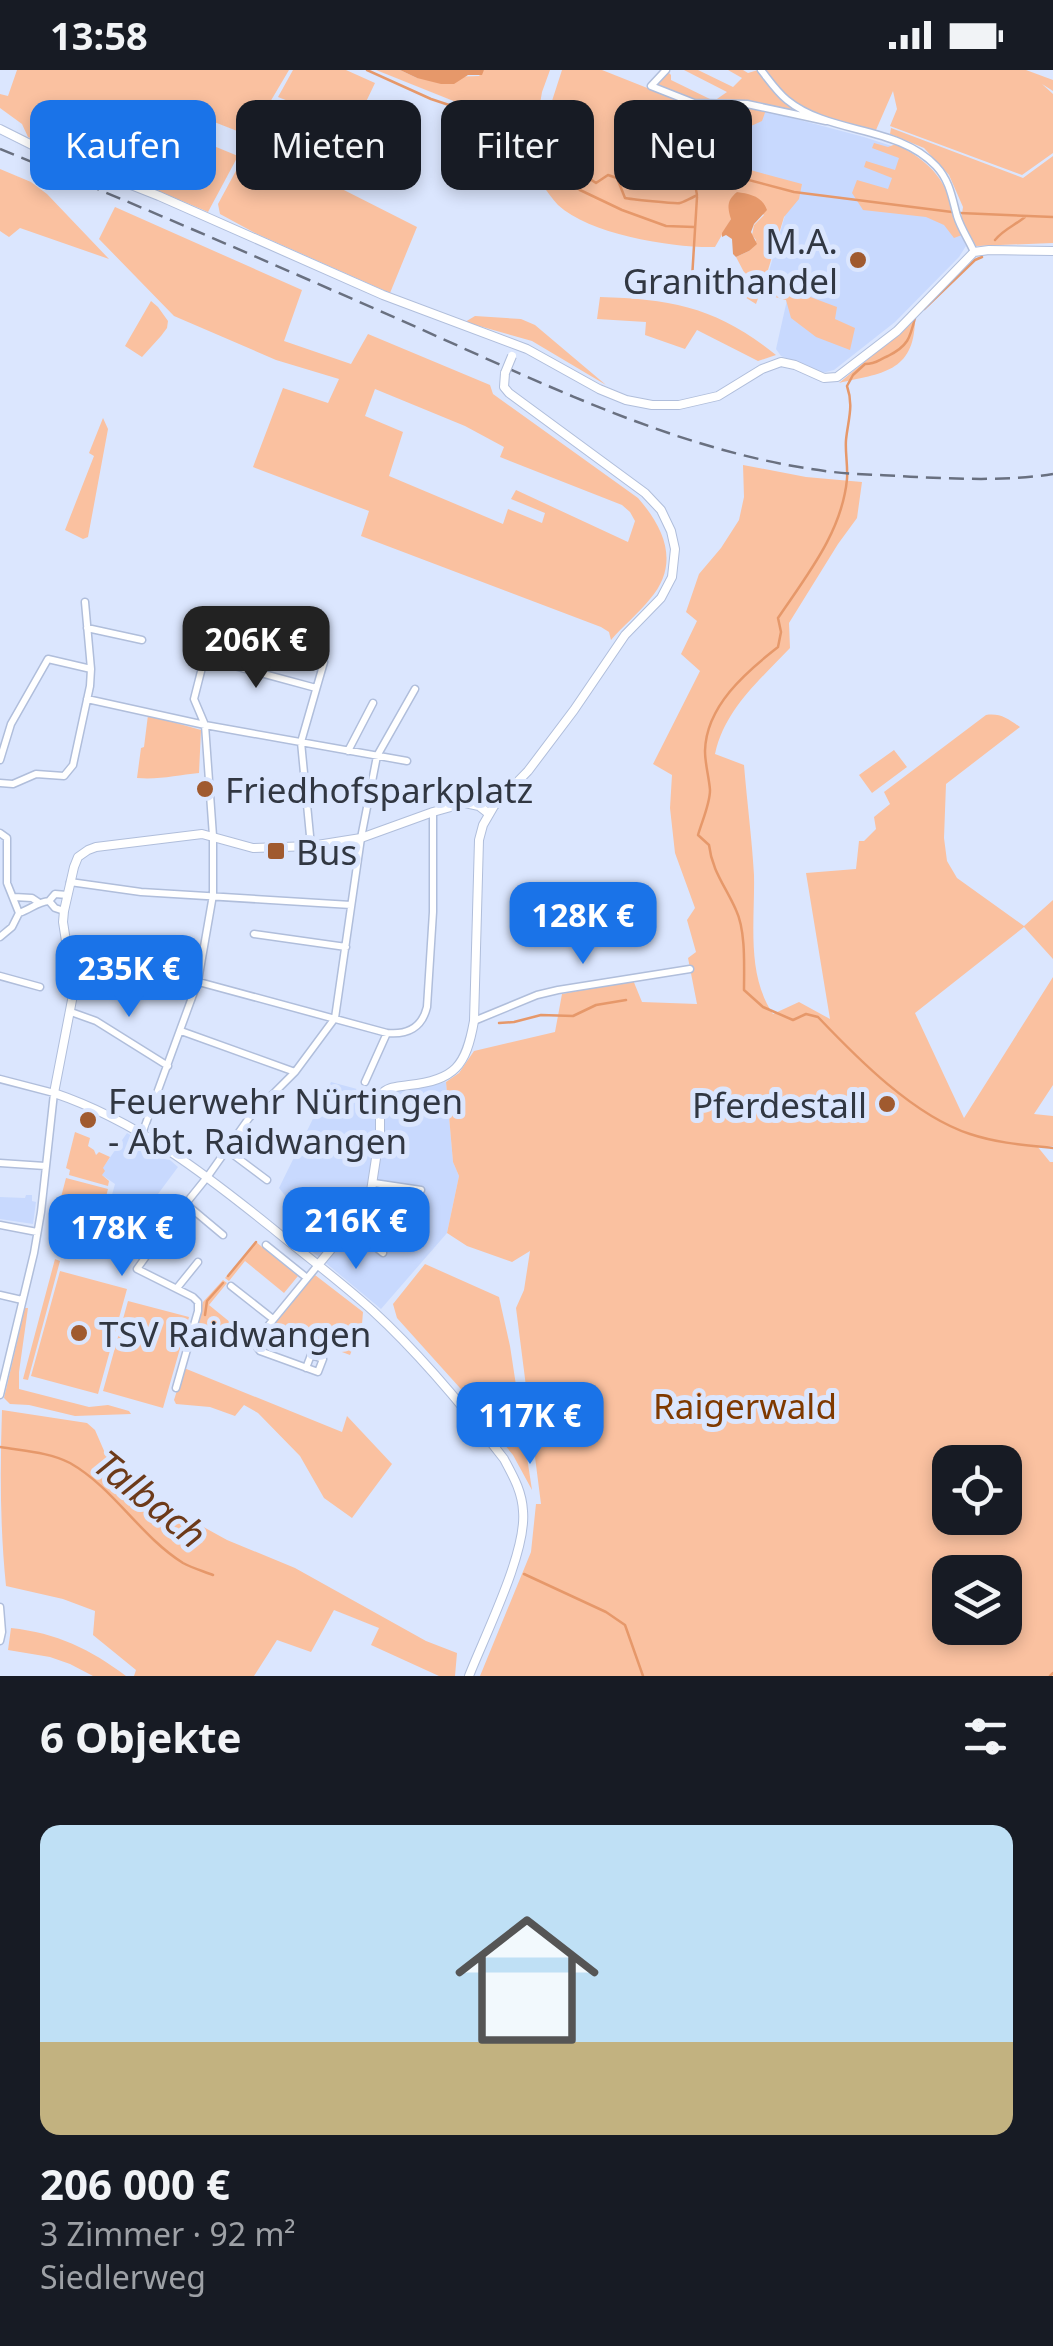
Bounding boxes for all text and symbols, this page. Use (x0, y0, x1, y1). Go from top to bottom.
text: 13:58 (50, 9, 148, 61)
chip: Kaufen (30, 100, 216, 190)
chip: Mieten (236, 100, 421, 190)
chip: Filter (441, 100, 594, 190)
chip: Neu (614, 100, 752, 190)
place label: M.A. Granithandel (623, 217, 838, 304)
marker: M.A. Granithandel (847, 249, 869, 271)
pin: 206K € (175, 606, 337, 691)
text: 206K € (205, 617, 307, 660)
place label: Friedhofsparkplatz (225, 766, 533, 813)
marker: Friedhofsparkplatz (194, 778, 216, 800)
place label: Bus (296, 828, 357, 875)
marker: Bus (265, 840, 287, 862)
pin: 128K € (502, 882, 664, 967)
text: 128K € (532, 893, 634, 936)
pin: 235K € (48, 935, 210, 1020)
text: 235K € (78, 946, 180, 989)
place label: Feuerwehr Nürtingen - Abt. Raidwangen (108, 1077, 463, 1164)
place label: Pferdestall (692, 1081, 867, 1128)
marker: Pferdestall (876, 1093, 898, 1115)
marker: Feuerwehr Nürtingen - Abt. Raidwangen (77, 1109, 99, 1131)
pin: 216K € (275, 1187, 437, 1272)
pin: 178K € (41, 1194, 203, 1279)
text: 216K € (305, 1198, 407, 1241)
text: 178K € (71, 1205, 173, 1248)
place label: TSV Raidwangen (99, 1310, 371, 1357)
marker: TSV Raidwangen (68, 1322, 90, 1344)
pin: 117K € (449, 1382, 611, 1467)
park label: Raigerwald (653, 1382, 837, 1429)
text: 117K € (479, 1393, 581, 1436)
water label: Talbach (84, 1437, 218, 1559)
map controls (932, 1445, 1022, 1645)
button: locate (932, 1445, 1022, 1535)
button: layers (932, 1555, 1022, 1645)
text: 6 Objekte (40, 1708, 242, 1765)
icon: filters (958, 1709, 1013, 1764)
icon: home (437, 1890, 617, 2070)
text: 206 000 € (40, 2155, 230, 2212)
text: 3 Zimmer · 92 m² (40, 2212, 296, 2255)
text: Siedlerweg (40, 2255, 206, 2298)

